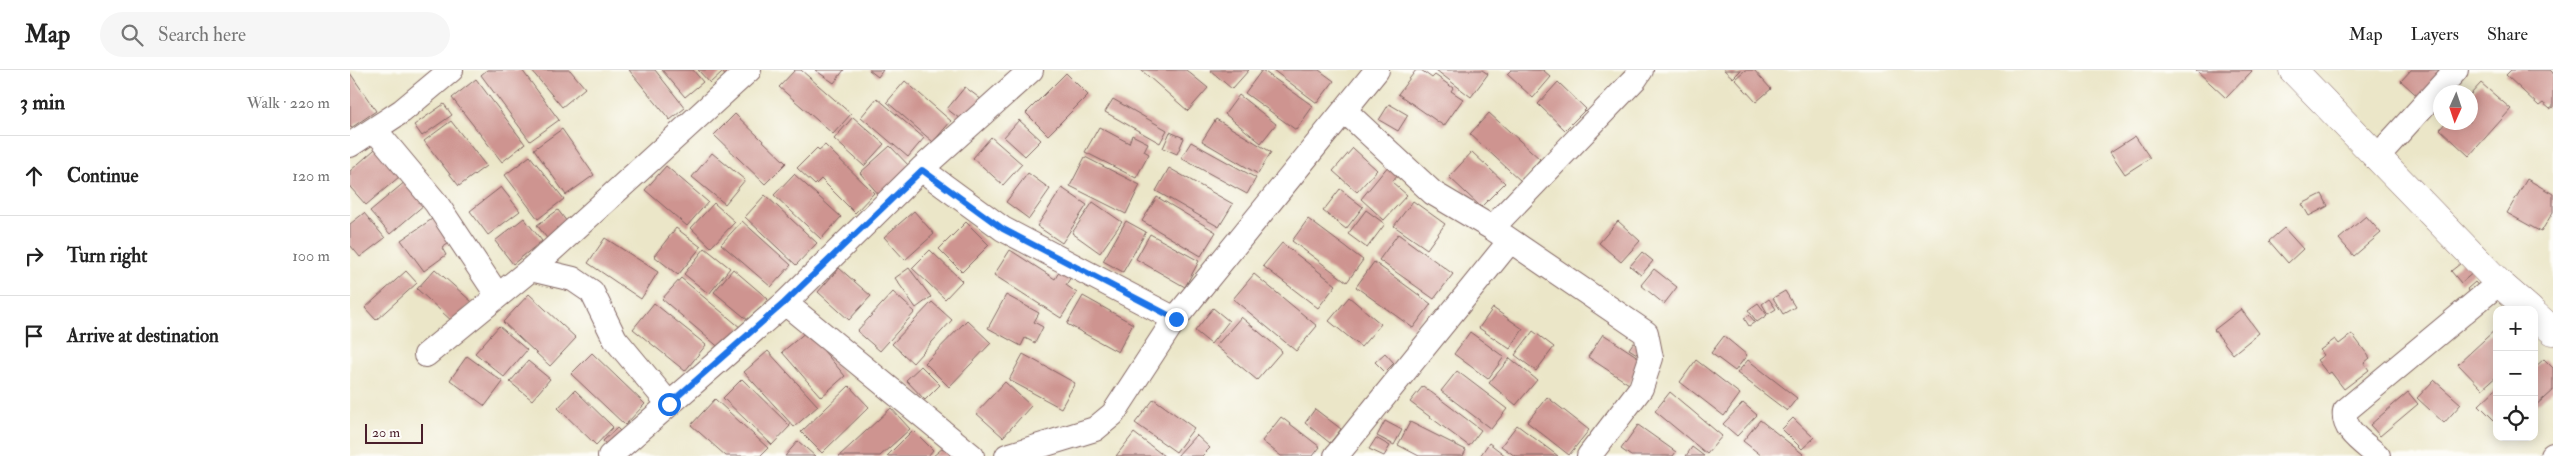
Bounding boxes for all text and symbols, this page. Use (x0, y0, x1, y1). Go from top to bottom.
search box (100, 12, 450, 57)
text: Map (25, 19, 70, 50)
icon: search (118, 21, 146, 49)
text: Search here (158, 23, 246, 47)
text: Map (2349, 23, 2383, 46)
text: Layers (2411, 23, 2459, 46)
text: Share (2487, 23, 2528, 46)
north arrow (2433, 85, 2478, 130)
text: 3 min (20, 89, 65, 116)
text: Walk · 220 m (247, 93, 330, 113)
icon: ahead (20, 162, 48, 190)
text: Continue (67, 164, 138, 188)
text: 120 m (292, 166, 330, 186)
icon: right (20, 242, 48, 270)
text: Turn right (67, 244, 147, 268)
text: 100 m (292, 246, 330, 266)
map controls (2493, 306, 2538, 441)
button: + (2493, 306, 2538, 351)
route end (1165, 308, 1188, 331)
icon: arrive (20, 322, 48, 350)
text: Arrive at destination (67, 324, 219, 348)
button: − (2493, 351, 2538, 396)
route start (658, 393, 681, 416)
button: locate (2493, 396, 2538, 441)
scale bar (365, 421, 422, 444)
text: 20 m (372, 424, 400, 441)

